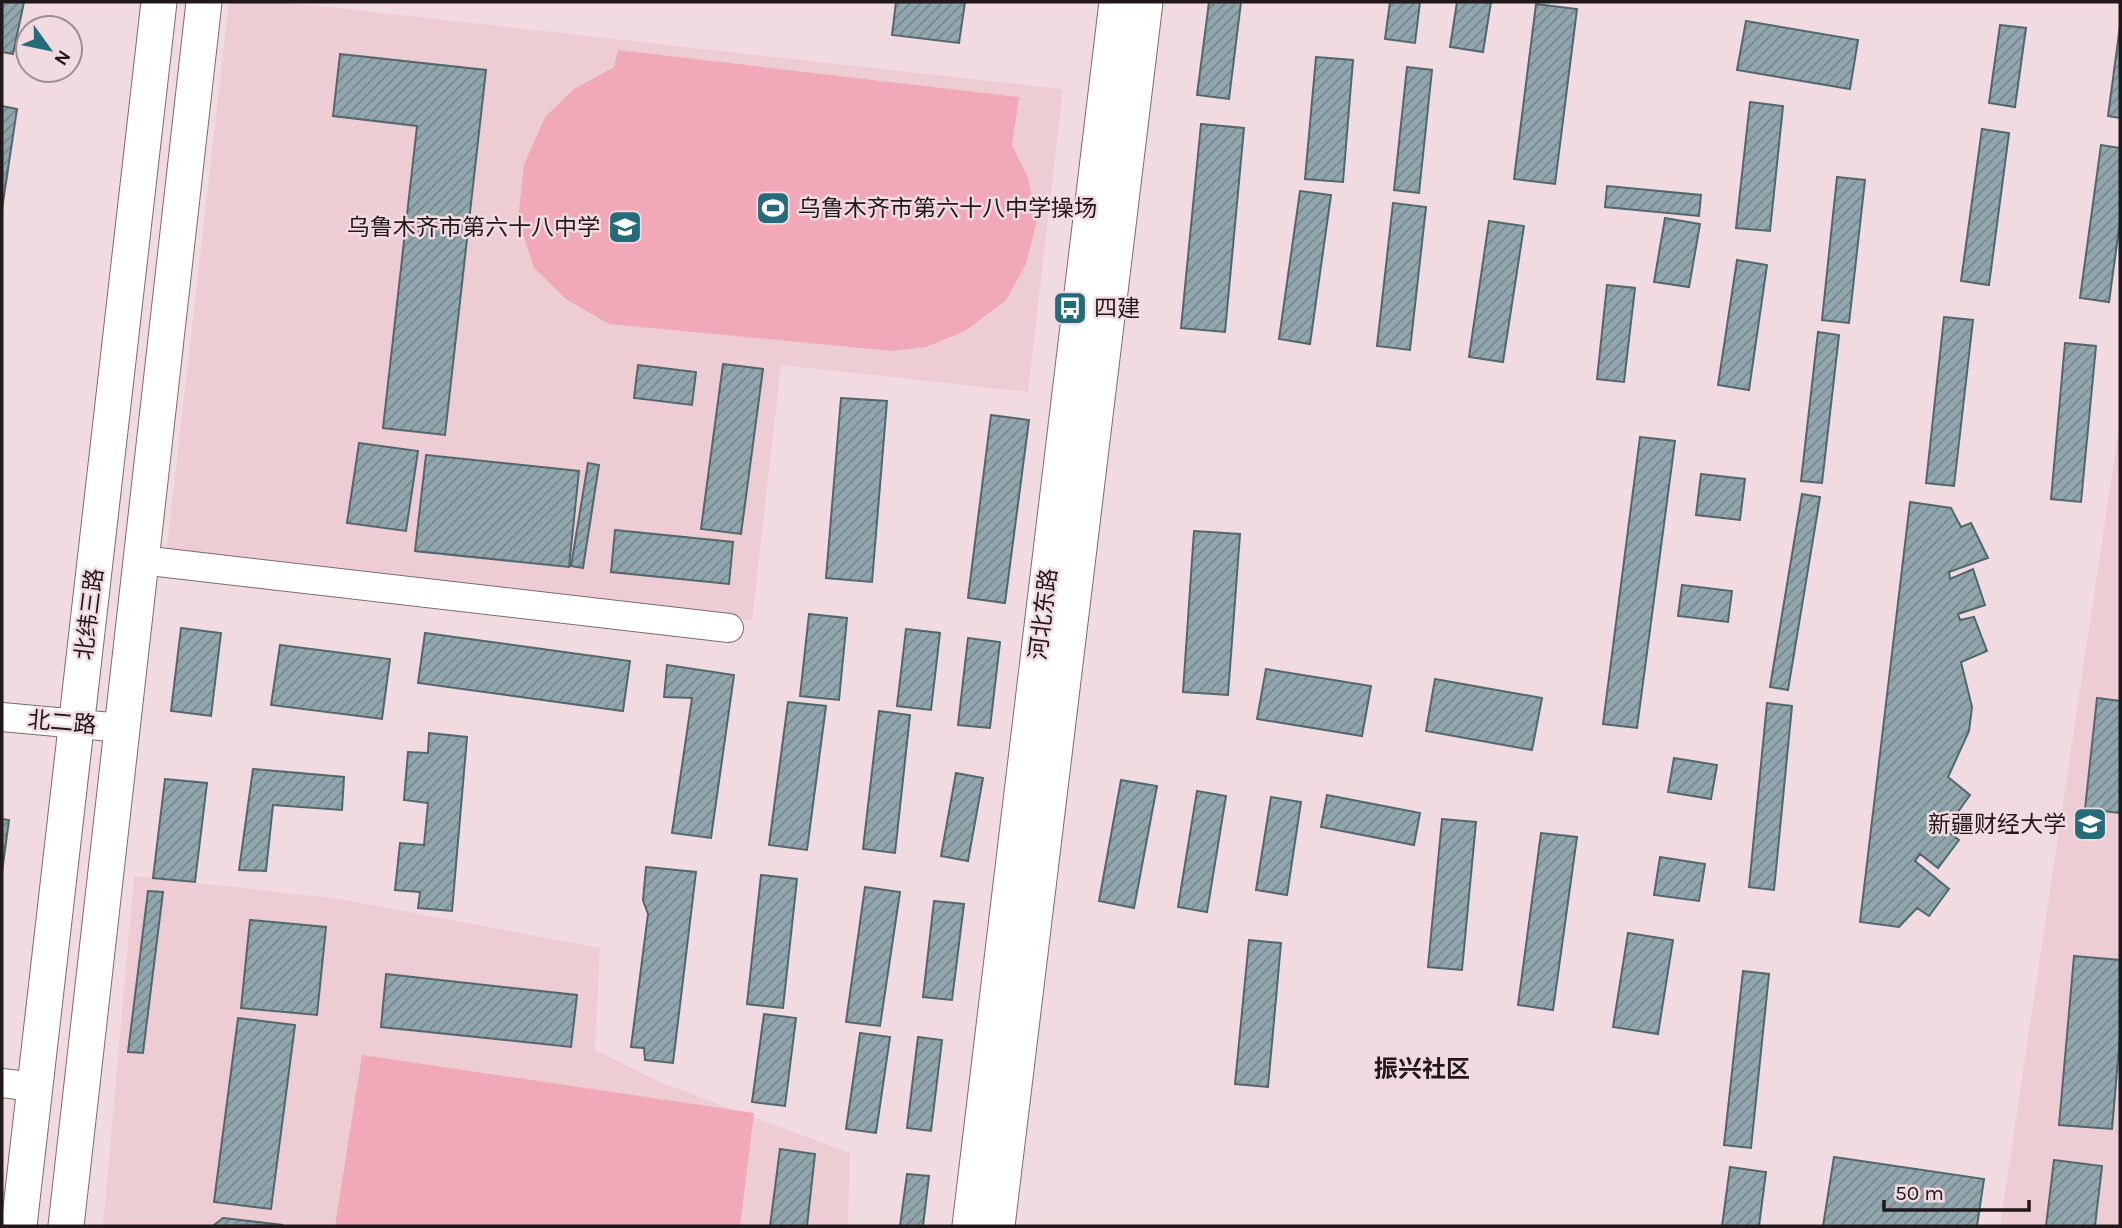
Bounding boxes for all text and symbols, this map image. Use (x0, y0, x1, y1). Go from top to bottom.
north arrow (14, 14, 84, 84)
text: N (49, 46, 75, 69)
sports icon: 乌鲁木齐市第六十八中学操场 (754, 189, 792, 227)
place label: 乌鲁木齐市第六十八中学操场 (798, 195, 1097, 222)
school or university icon: 乌鲁木齐市第六十八中学 (606, 208, 644, 246)
place label: 乌鲁木齐市第六十八中学 (347, 214, 600, 241)
bus stop icon: 四建 (1051, 289, 1089, 327)
place label: 四建 (1094, 295, 1140, 322)
street label: 北纬三路 (70, 567, 109, 661)
street label: 河北东路 (1024, 567, 1063, 661)
street label: 北二路 (26, 706, 98, 739)
school or university icon: 新疆财经大学 (2071, 805, 2109, 843)
place label: 新疆财经大学 (1928, 811, 2066, 838)
district label: 振兴社区 (1374, 1055, 1470, 1083)
scale bar (1884, 1168, 2029, 1212)
text: 50 m (1895, 1181, 1944, 1205)

